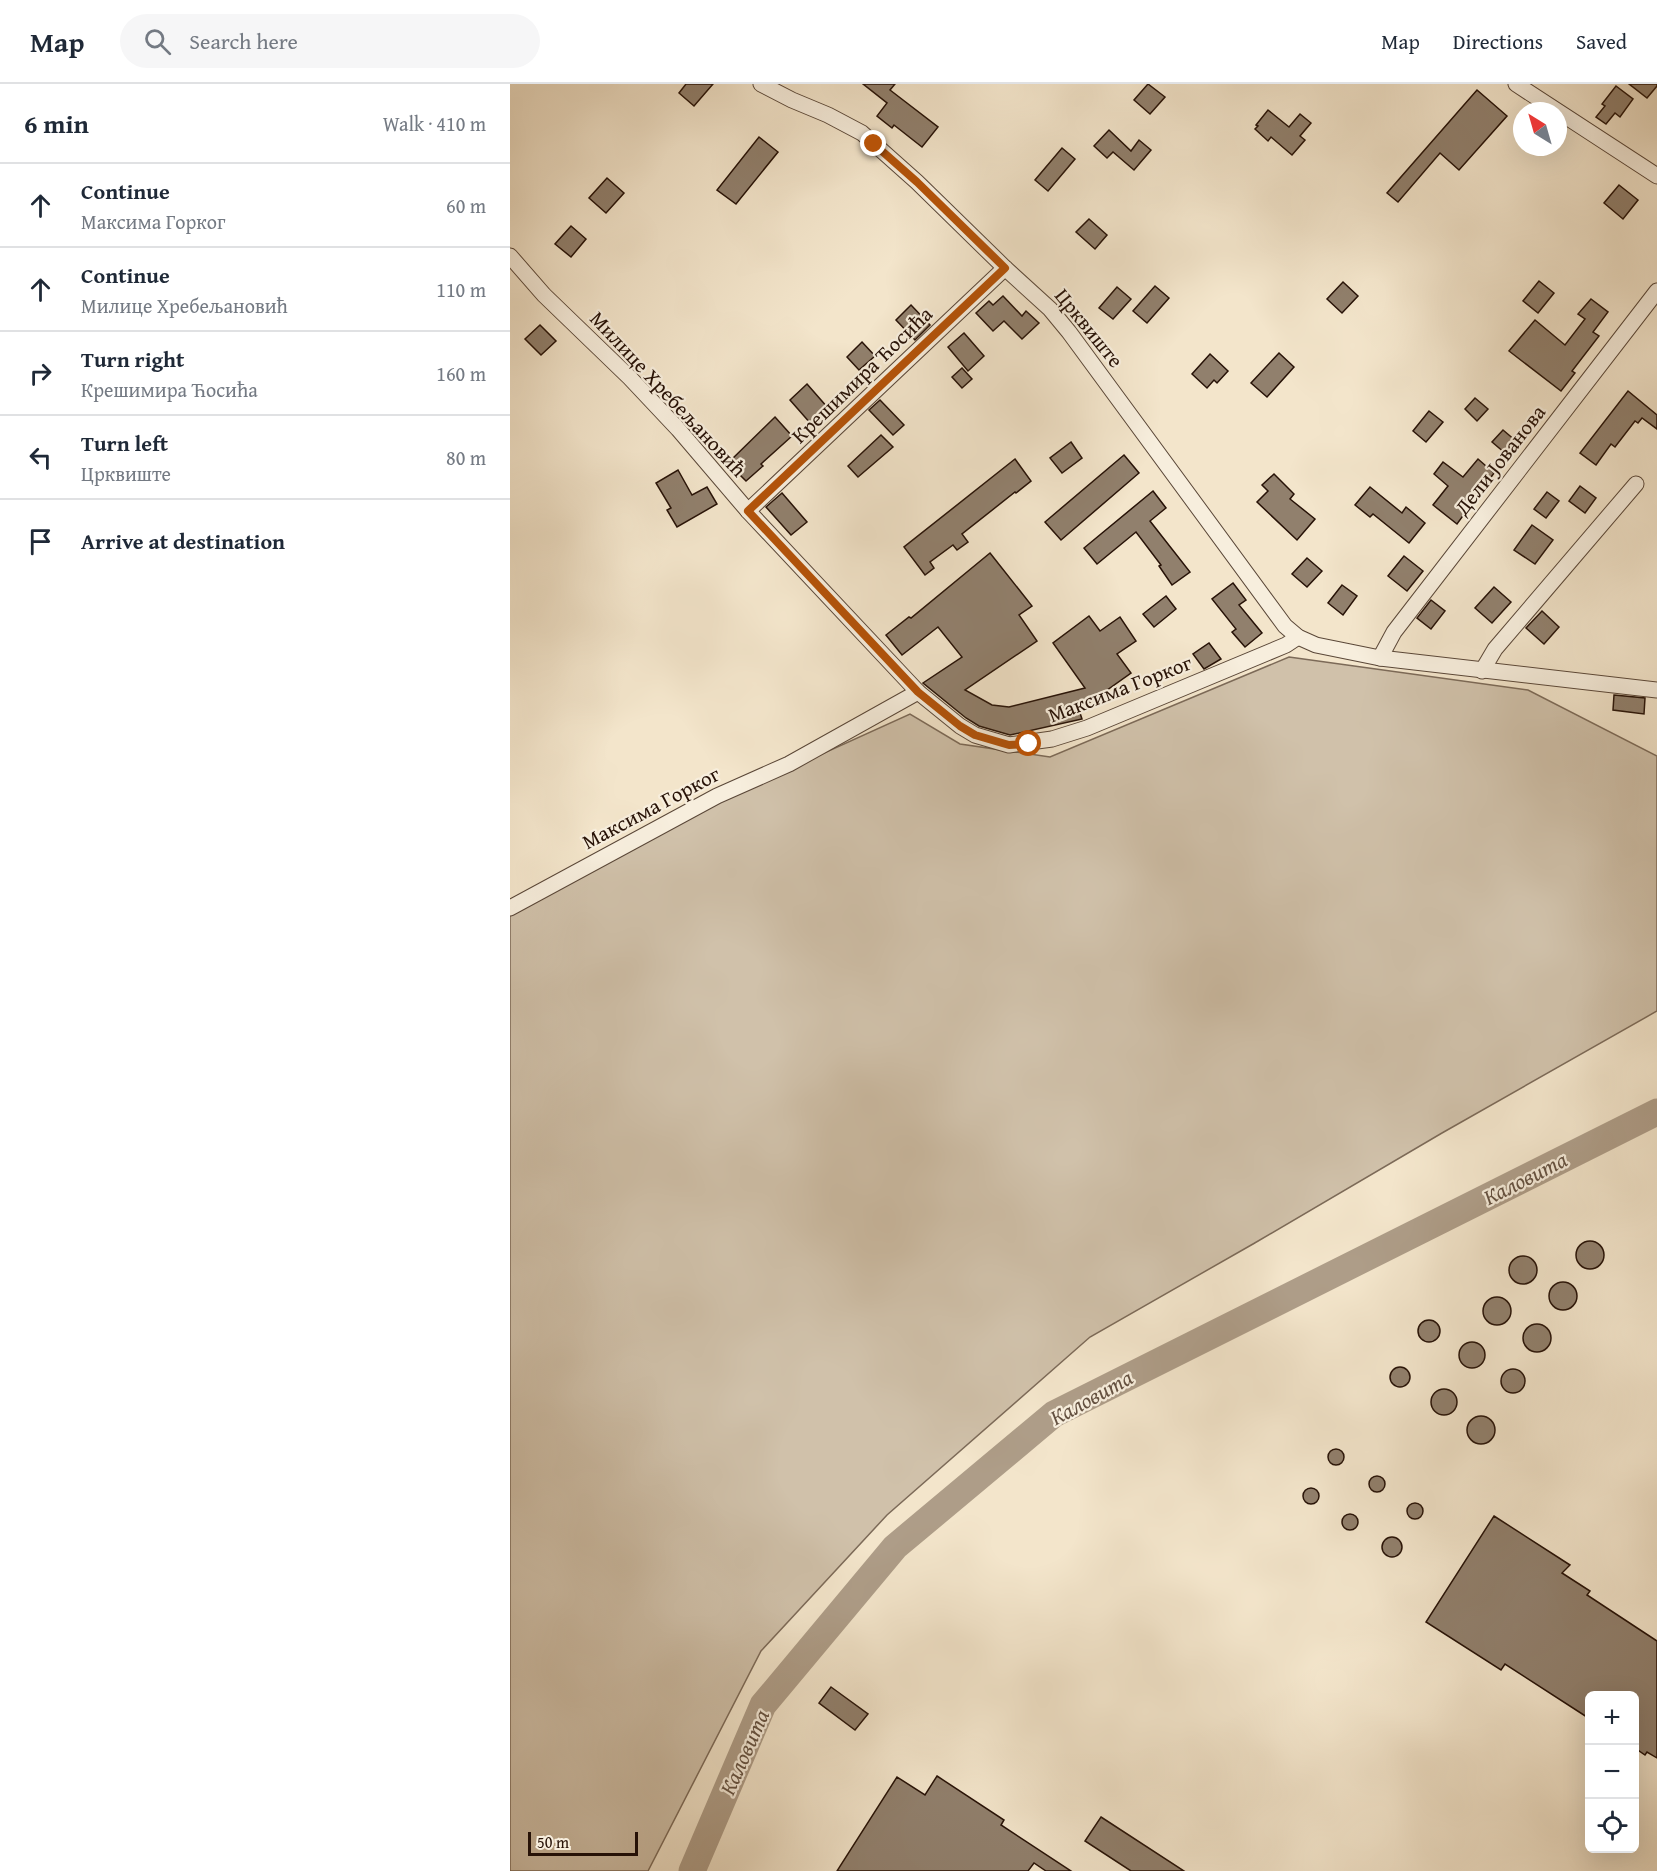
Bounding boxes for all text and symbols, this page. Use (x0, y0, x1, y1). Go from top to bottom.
search box (120, 14, 540, 68)
text: Map (30, 21, 84, 62)
icon: search (141, 25, 174, 58)
text: Search here (189, 25, 298, 57)
text: Map (1381, 26, 1420, 57)
text: Directions (1453, 26, 1543, 57)
text: Saved (1576, 26, 1627, 57)
north arrow (1513, 102, 1567, 156)
text: 6 min (24, 104, 89, 143)
text: Walk · 410 m (383, 109, 486, 138)
route end (860, 130, 886, 156)
text: Continue (81, 175, 170, 207)
icon: ahead (24, 189, 57, 222)
text: 60 m (446, 191, 486, 220)
text: Максима Горког (81, 207, 226, 236)
text: Continue (81, 259, 170, 291)
icon: ahead (24, 273, 57, 306)
text: 110 m (436, 275, 486, 304)
street label: Црквиште (1048, 281, 1131, 374)
text: Милице Хребељановић (81, 291, 288, 320)
street label: Крешимира Ћосића (784, 299, 939, 450)
street label: Милице Хребељановић (583, 304, 754, 484)
text: Turn right (81, 343, 184, 375)
icon: right (24, 357, 57, 390)
text: 160 m (436, 359, 486, 388)
text: Крешимира Ћосића (81, 375, 258, 404)
street label: Дели Јованова (1446, 398, 1553, 522)
text: Turn left (81, 427, 168, 459)
icon: left (24, 441, 57, 474)
text: 80 m (446, 443, 486, 472)
text: Црквиште (81, 459, 171, 488)
icon: arrive (24, 525, 57, 558)
text: Arrive at destination (81, 525, 285, 557)
street label: Максима Горког (1043, 647, 1196, 730)
route start (1015, 730, 1041, 756)
street label: Максима Горког (577, 758, 725, 857)
water label: Каловита (1478, 1143, 1572, 1213)
water label: Каловита (1044, 1361, 1138, 1433)
map controls (1585, 1691, 1639, 1853)
button: + (1585, 1691, 1639, 1745)
water label: Каловита (711, 1704, 777, 1800)
button: − (1585, 1745, 1639, 1799)
button: locate (1585, 1799, 1639, 1853)
scale bar (528, 1829, 638, 1856)
text: 50 m (537, 1830, 569, 1854)

